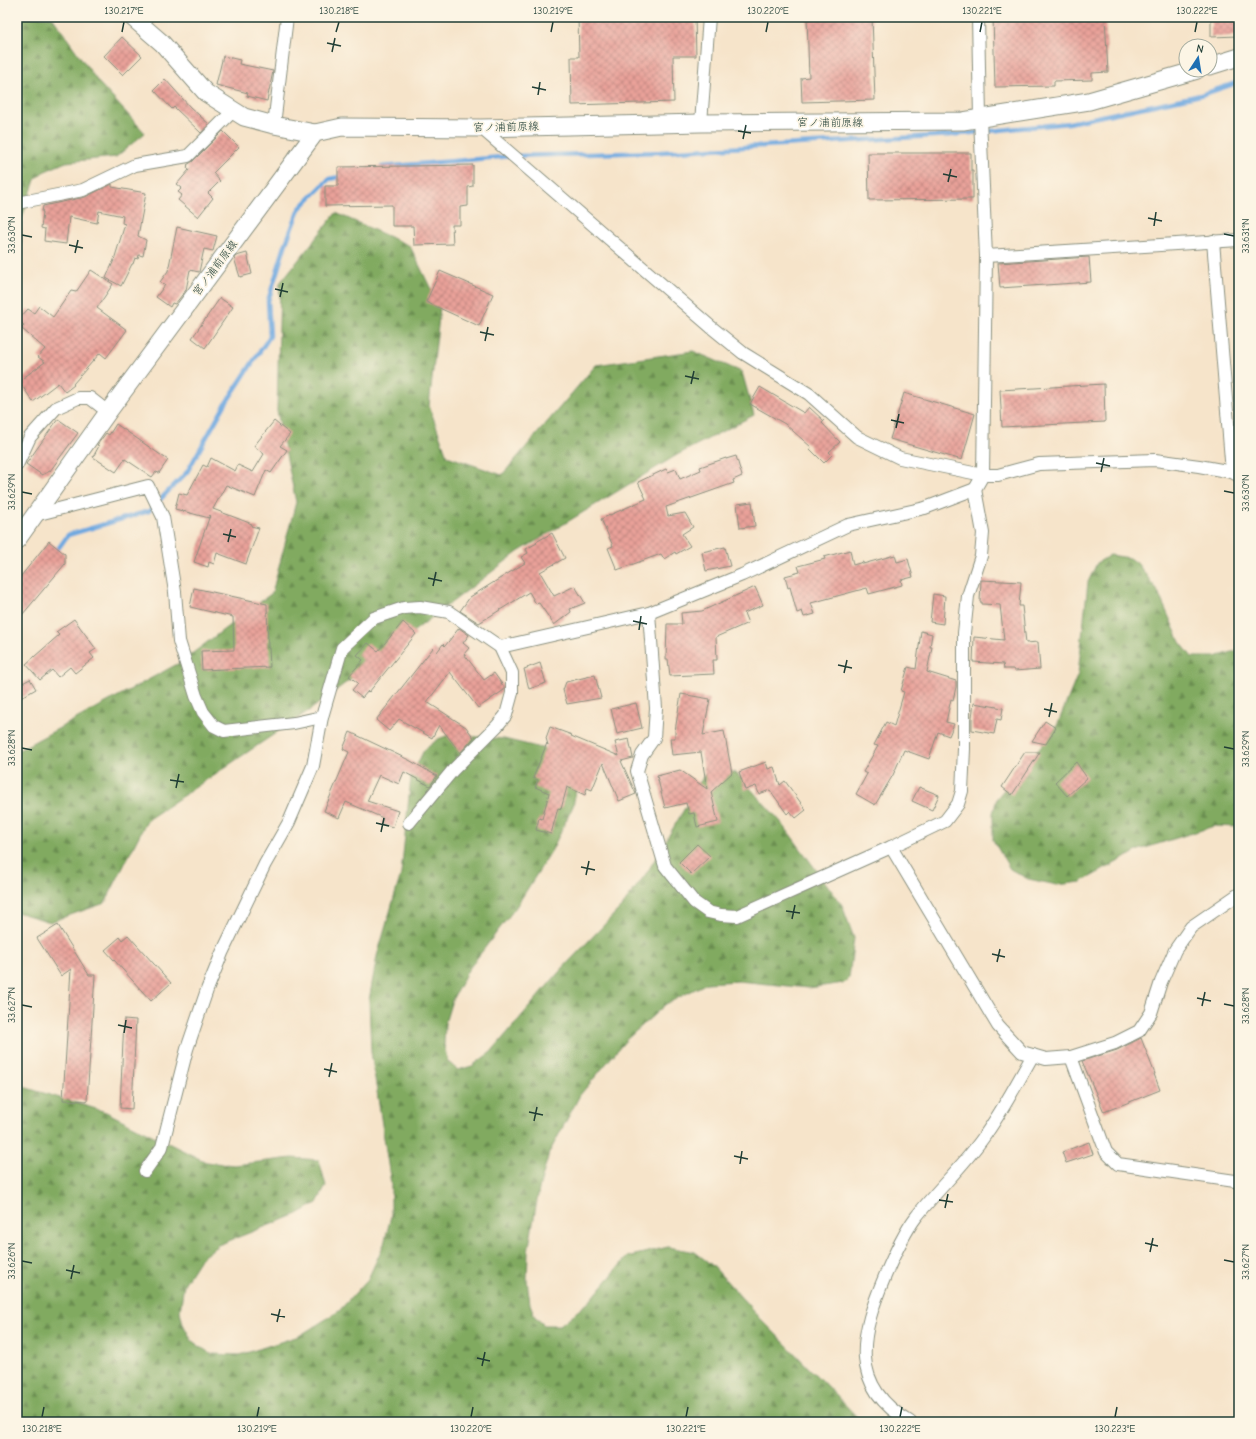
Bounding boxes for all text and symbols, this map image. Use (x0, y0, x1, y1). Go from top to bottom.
text: 130.217°E (104, 5, 144, 17)
text: 130.218°E (319, 5, 359, 17)
text: 130.219°E (533, 5, 573, 17)
text: 130.220°E (747, 5, 789, 17)
text: 130.221°E (962, 5, 1002, 17)
text: 130.222°E (1177, 5, 1217, 17)
north arrow (1178, 38, 1218, 78)
text: N (1195, 42, 1205, 56)
street label: 宮ノ浦前原線 (797, 116, 863, 129)
street label: 宮ノ浦前原線 (473, 120, 539, 134)
text: 33.630°N (6, 216, 18, 254)
text: 33.631°N (1240, 218, 1252, 254)
street label: 宮ノ浦前原線 (190, 238, 240, 298)
text: 33.629°N (6, 474, 18, 510)
text: 33.630°N (1240, 474, 1252, 512)
text: 33.628°N (6, 730, 18, 766)
text: 33.629°N (1240, 731, 1252, 767)
text: 33.627°N (6, 987, 18, 1023)
text: 33.628°N (1240, 988, 1252, 1024)
text: 33.626°N (6, 1243, 18, 1279)
text: 33.627°N (1240, 1244, 1252, 1280)
text: 130.218°E (22, 1423, 62, 1435)
text: 130.219°E (237, 1423, 277, 1435)
text: 130.220°E (450, 1423, 492, 1435)
text: 130.221°E (666, 1423, 706, 1435)
text: 130.222°E (880, 1423, 920, 1435)
text: 130.223°E (1095, 1423, 1135, 1435)

